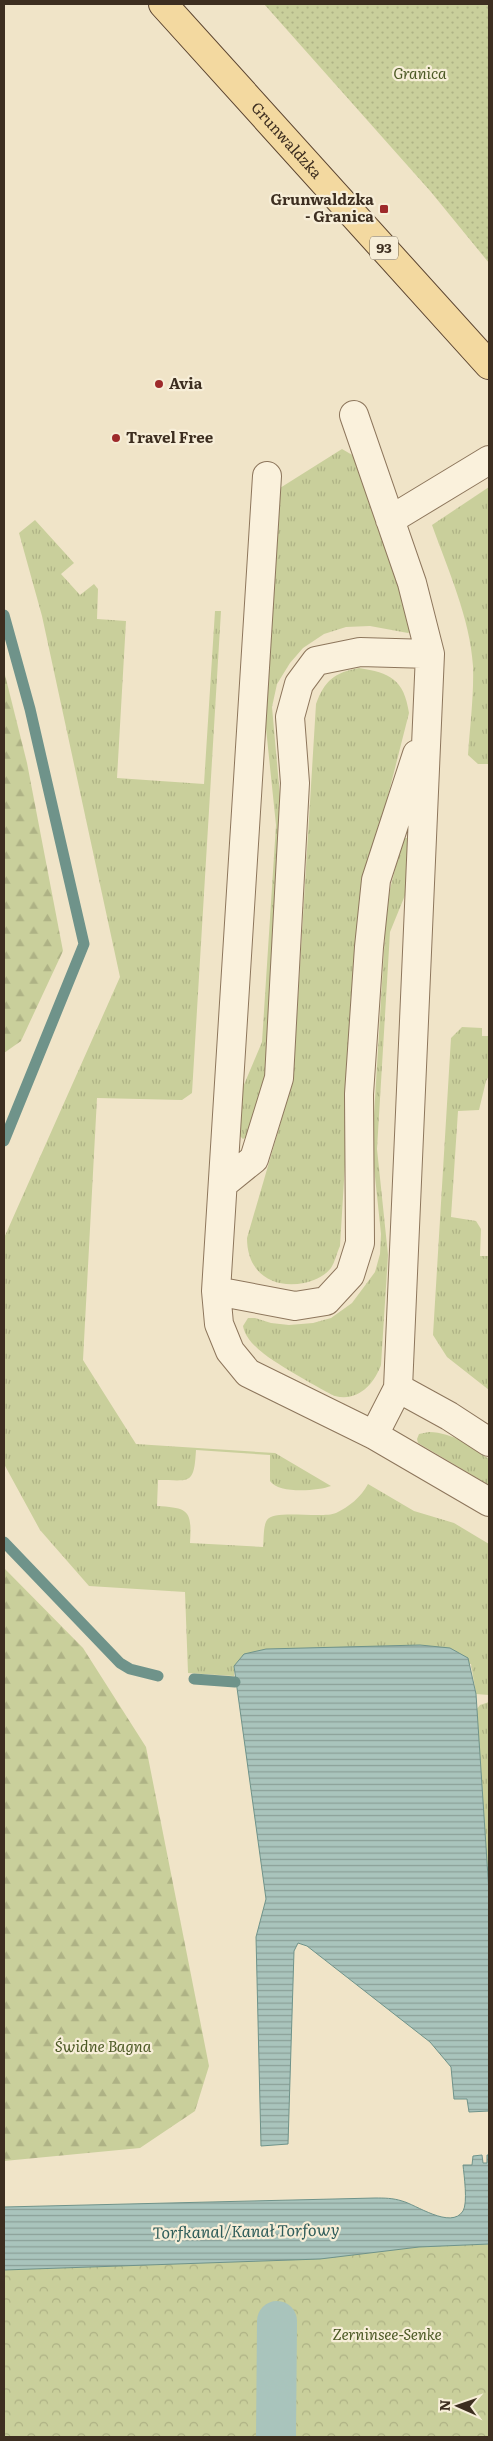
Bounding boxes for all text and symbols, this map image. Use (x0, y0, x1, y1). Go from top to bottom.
park label: Granica (393, 61, 447, 84)
street label: Grunwaldzka (246, 96, 329, 184)
place label: Grunwaldzka - Granica (270, 187, 374, 227)
marker: Grunwaldzka - Granica (378, 203, 390, 215)
road number: 93 (370, 237, 398, 260)
place label: Avia (169, 371, 203, 394)
marker: Avia (153, 378, 165, 390)
place label: Travel Free (126, 425, 214, 448)
marker: Travel Free (110, 432, 122, 444)
park label: Świdne Bagna (55, 2034, 152, 2057)
water label: Torfkanal/Kanał Torfowy (152, 2216, 340, 2244)
park label: Zerninsee-Senke (332, 2322, 442, 2345)
north arrow (433, 2381, 483, 2431)
text: N (434, 2399, 454, 2412)

